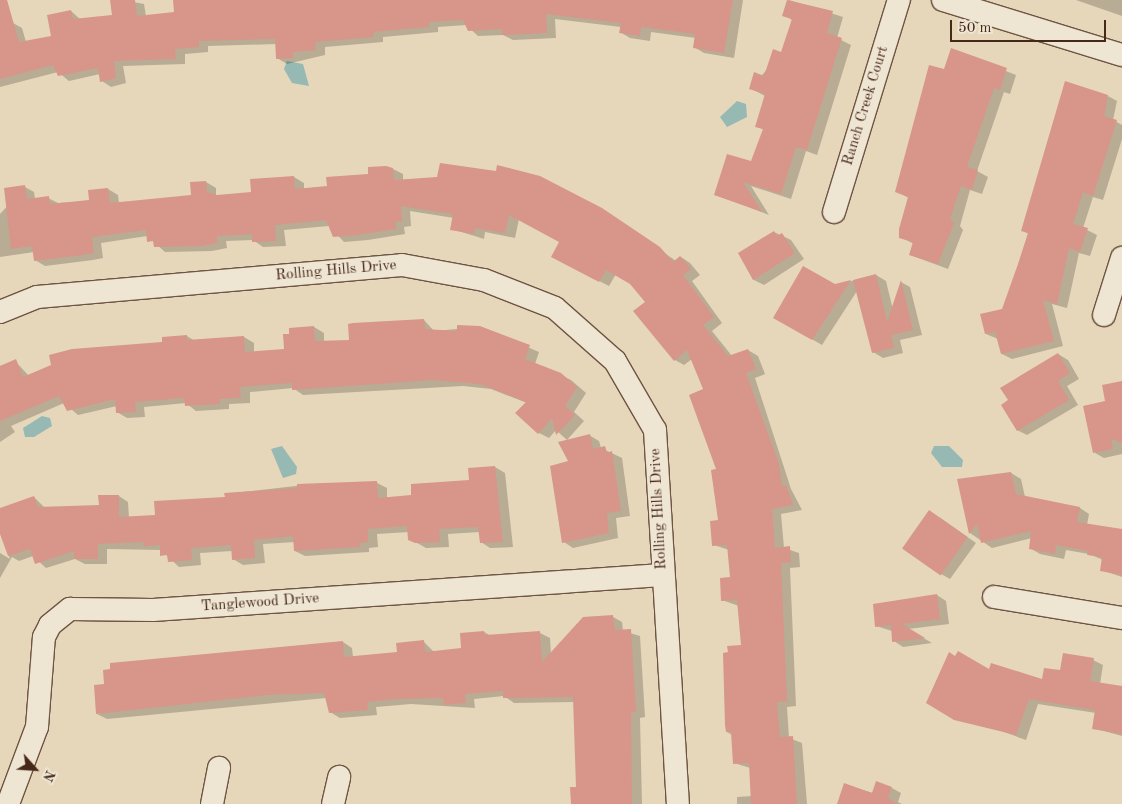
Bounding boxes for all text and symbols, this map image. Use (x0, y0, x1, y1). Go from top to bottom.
scale bar (952, 10, 1108, 42)
text: 50 m (958, 21, 992, 36)
street label: Ranch Creek Court (839, 44, 893, 168)
street label: Rolling Hills Drive (275, 257, 397, 285)
street label: Rolling Hills Drive (647, 448, 671, 570)
street label: Tanglewood Drive (200, 590, 320, 616)
north arrow (10, 744, 60, 794)
text: N (40, 768, 57, 783)

